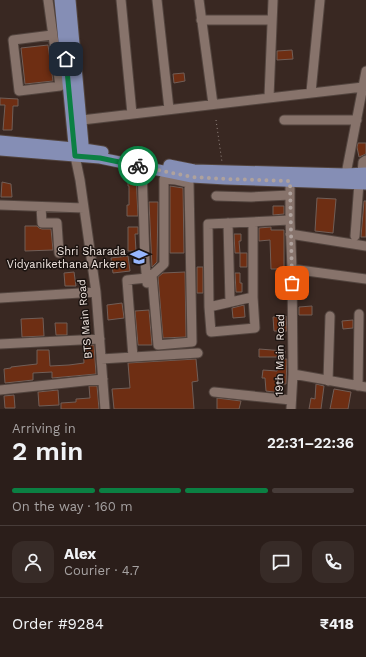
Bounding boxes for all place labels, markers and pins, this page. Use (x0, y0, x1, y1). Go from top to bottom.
pin (49, 42, 83, 76)
place label: Shri Sharada Vidyanikethana Arkere (7, 245, 126, 271)
school or university icon: Shri Sharada Vidyanikethana Arkere (129, 247, 149, 267)
pin (275, 266, 309, 300)

